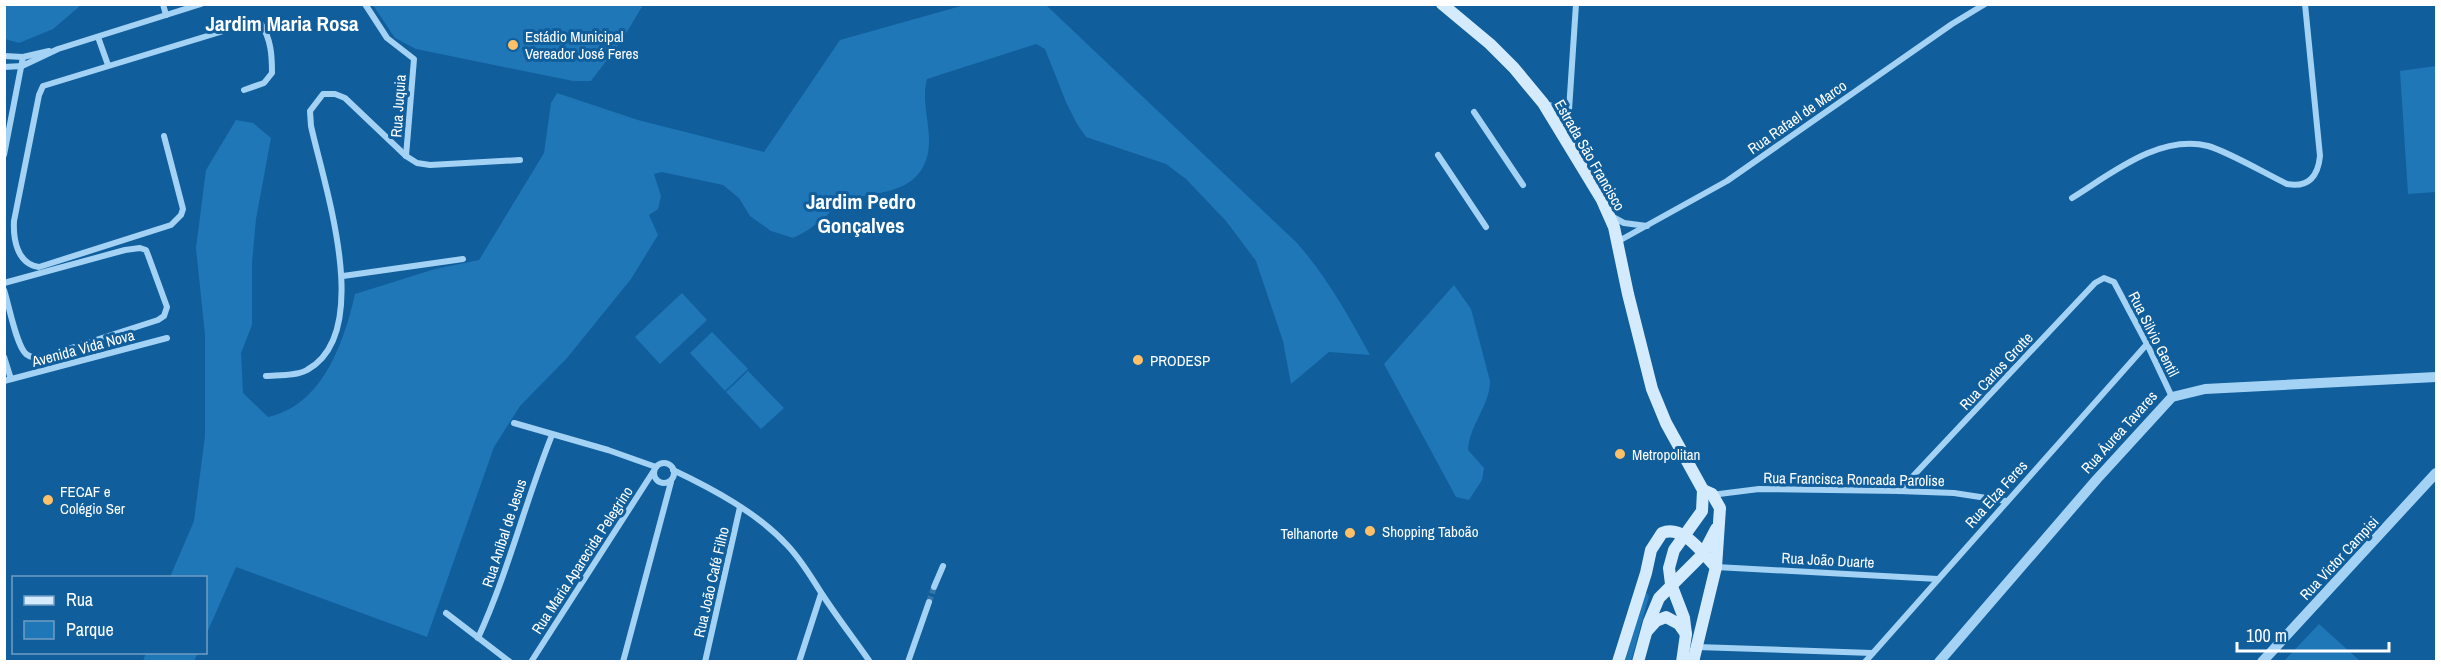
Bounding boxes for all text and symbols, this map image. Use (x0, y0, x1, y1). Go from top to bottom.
district label: Jardim Maria Rosa (205, 9, 359, 38)
place label: Estádio Municipal Vereador José Feres (525, 26, 639, 64)
marker: Estádio Municipal Vereador José Feres (506, 38, 520, 52)
street label: Rua Juquia (385, 74, 411, 138)
street label: Rua Rafael de Marco (1743, 75, 1851, 159)
street label: Estrada São Francisco (1550, 96, 1630, 215)
district label: Jardim Pedro Gonçalves (806, 187, 916, 240)
street label: Rua Silvio Gentil (2124, 288, 2184, 380)
street label: Avenida Vida Nova (28, 324, 137, 372)
street label: Rua Carlos Grotte (1955, 327, 2038, 414)
place label: PRODESP (1150, 350, 1210, 371)
marker: PRODESP (1131, 353, 1145, 367)
street label: Rua Áurea Tavares (2076, 386, 2162, 478)
place label: Metropolitan (1632, 444, 1700, 465)
marker: Metropolitan (1613, 447, 1627, 461)
street label: Rua Elza Feres (1960, 456, 2032, 532)
street label: Rua Francisca Roncada Parolise (1763, 467, 1945, 491)
street label: Rua Aníbal de Jesus (477, 476, 531, 590)
place label: FECAF e Colégio Ser (60, 481, 125, 519)
street label: Rua Maria Aparecida Pelegrino (526, 482, 638, 638)
marker: FECAF e Colégio Ser (41, 493, 55, 507)
street label: Rua Victor Campisi (2295, 512, 2383, 604)
place label: Shopping Taboão (1382, 521, 1479, 542)
place label: Telhanorte (1281, 523, 1338, 544)
marker: Shopping Taboão (1363, 524, 1377, 538)
street label: Rua João Café Filho (688, 525, 734, 639)
marker: Telhanorte (1343, 526, 1357, 540)
street label: Rua João Duarte (1781, 547, 1875, 573)
legend (12, 576, 207, 654)
text: Rua (66, 587, 93, 612)
scale bar (2237, 615, 2388, 653)
text: Parque (66, 617, 114, 642)
text: 100 m (2246, 623, 2287, 648)

